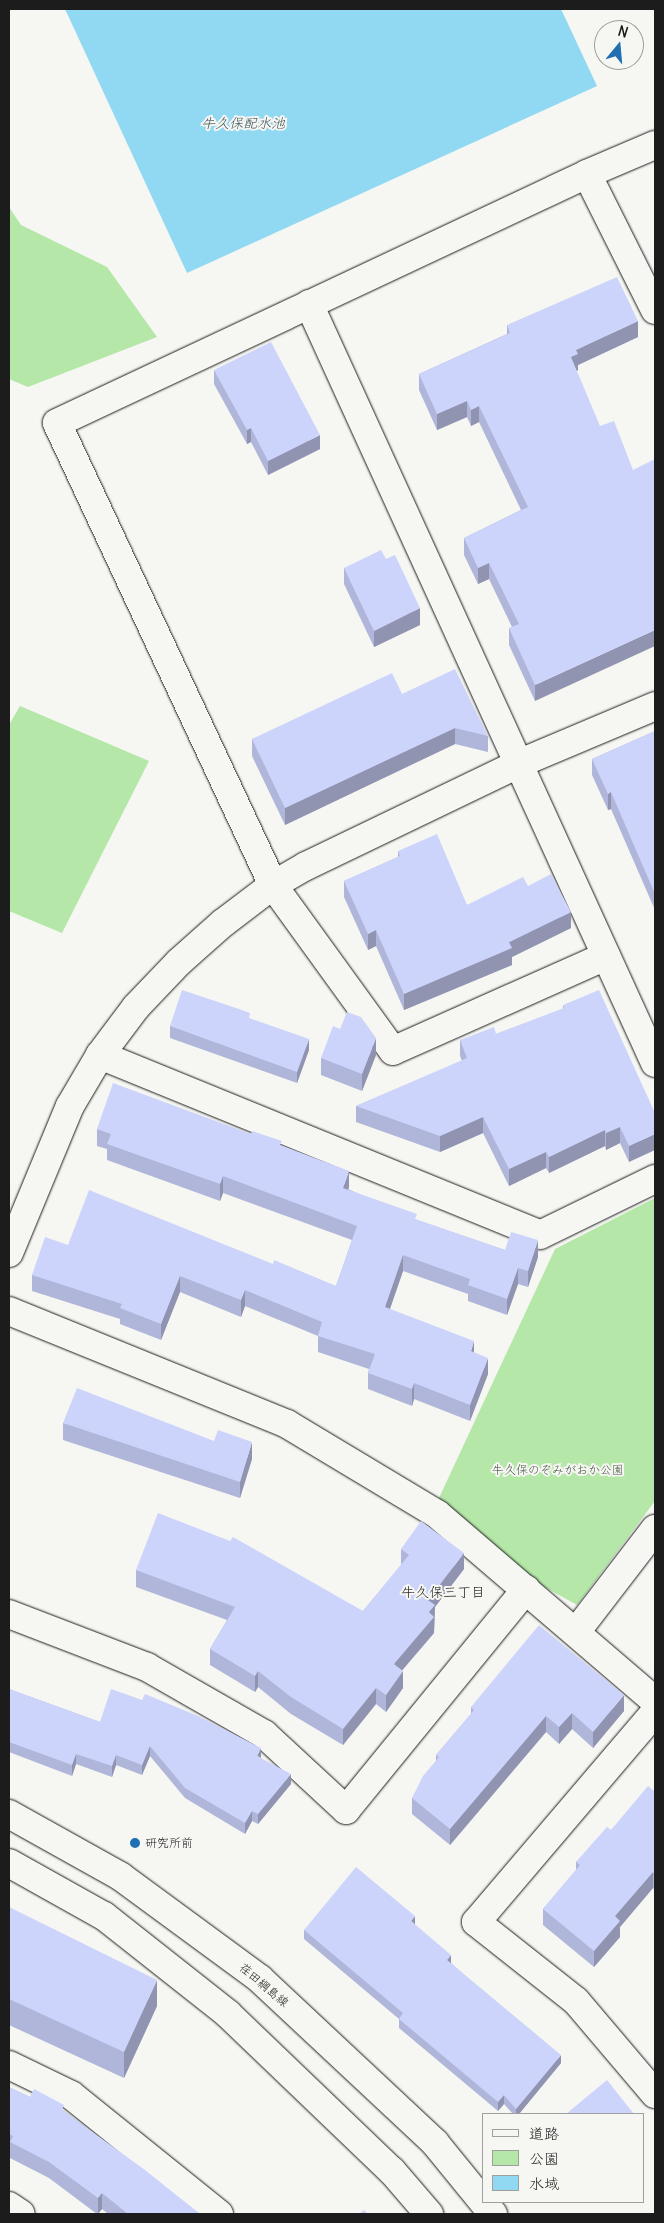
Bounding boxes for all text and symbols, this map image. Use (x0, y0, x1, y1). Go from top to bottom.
north arrow (594, 20, 644, 70)
text: N (616, 22, 630, 42)
water label: 牛久保配水池 (201, 115, 285, 131)
park label: 牛久保のぞみがおか公園 (492, 1463, 624, 1477)
district label: 牛久保三丁目 (401, 1584, 485, 1600)
place label: 研究所前 (145, 1836, 193, 1850)
marker: 研究所前 (129, 1837, 141, 1849)
street label: 荏田綱島線 (236, 1960, 292, 2010)
legend (482, 2113, 644, 2203)
text: 道路 (529, 2124, 559, 2143)
text: 公園 (529, 2149, 559, 2168)
text: 水域 (529, 2174, 559, 2193)

